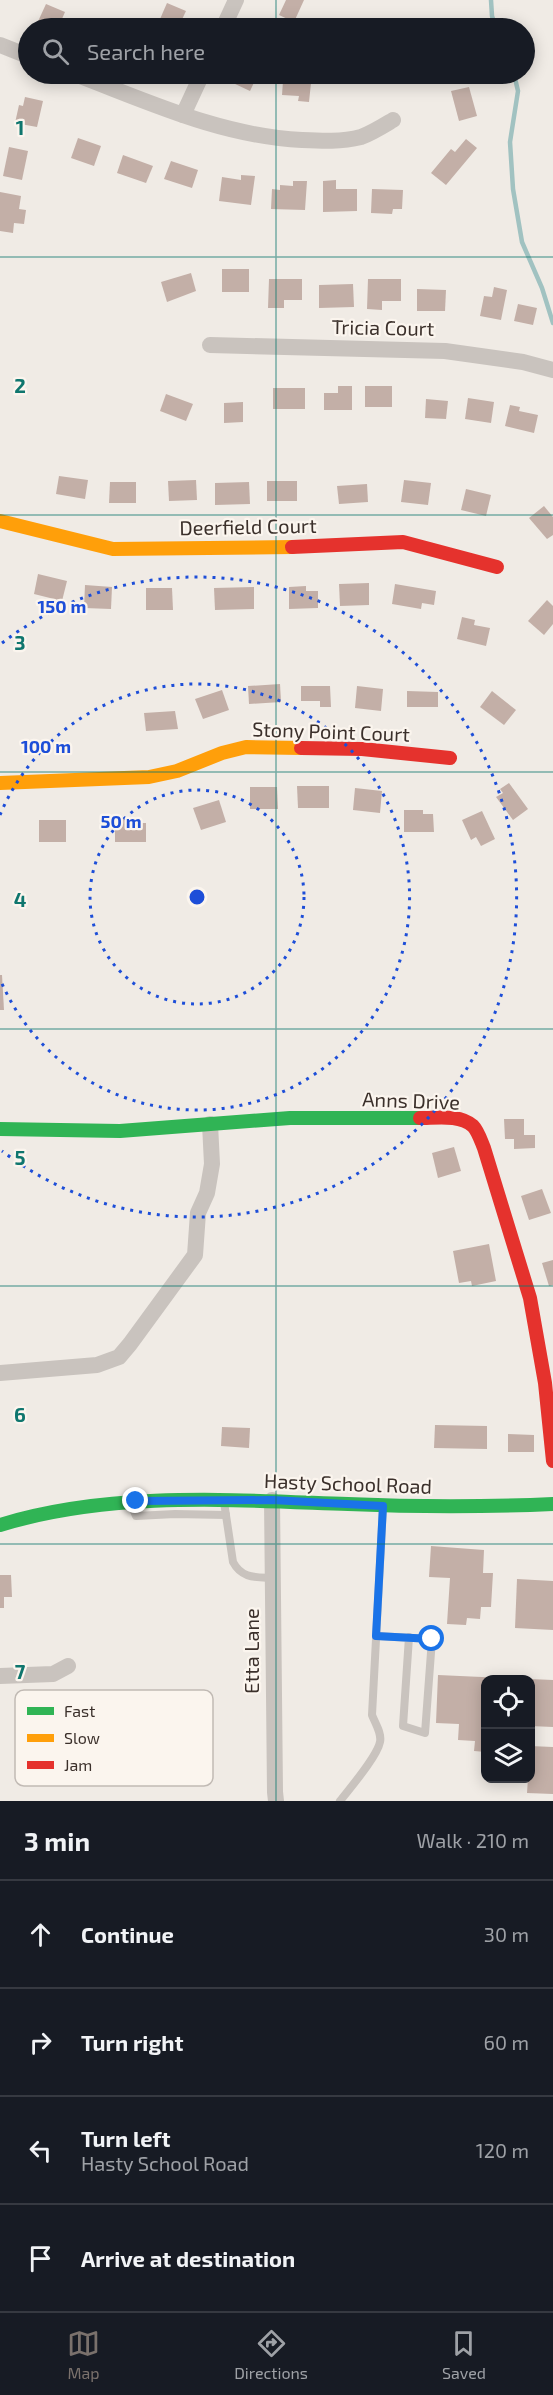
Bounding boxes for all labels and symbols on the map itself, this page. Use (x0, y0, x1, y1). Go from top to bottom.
text: 1 (16, 115, 24, 139)
street label: Tricia Court (331, 314, 435, 340)
text: 2 (14, 373, 26, 397)
street label: Deerfield Court (179, 513, 317, 539)
text: 150 m (38, 595, 86, 617)
text: 3 (14, 630, 26, 654)
street label: Stony Point Court (252, 716, 411, 746)
text: 100 m (21, 735, 71, 757)
text: 50 m (100, 810, 142, 832)
text: 4 (14, 887, 27, 911)
centre of rings (187, 887, 207, 907)
street label: Anns Drive (362, 1086, 460, 1114)
text: 5 (14, 1145, 26, 1169)
text: 6 (14, 1402, 26, 1426)
street label: Hasty School Road (264, 1468, 432, 1498)
route end (122, 1487, 148, 1513)
street label: Etta Lane (239, 1608, 263, 1694)
route start (418, 1625, 444, 1651)
text: 7 (15, 1659, 26, 1683)
legend (15, 1690, 213, 1786)
text: Fast (64, 1701, 95, 1720)
text: Slow (64, 1728, 100, 1747)
text: Jam (64, 1755, 92, 1774)

